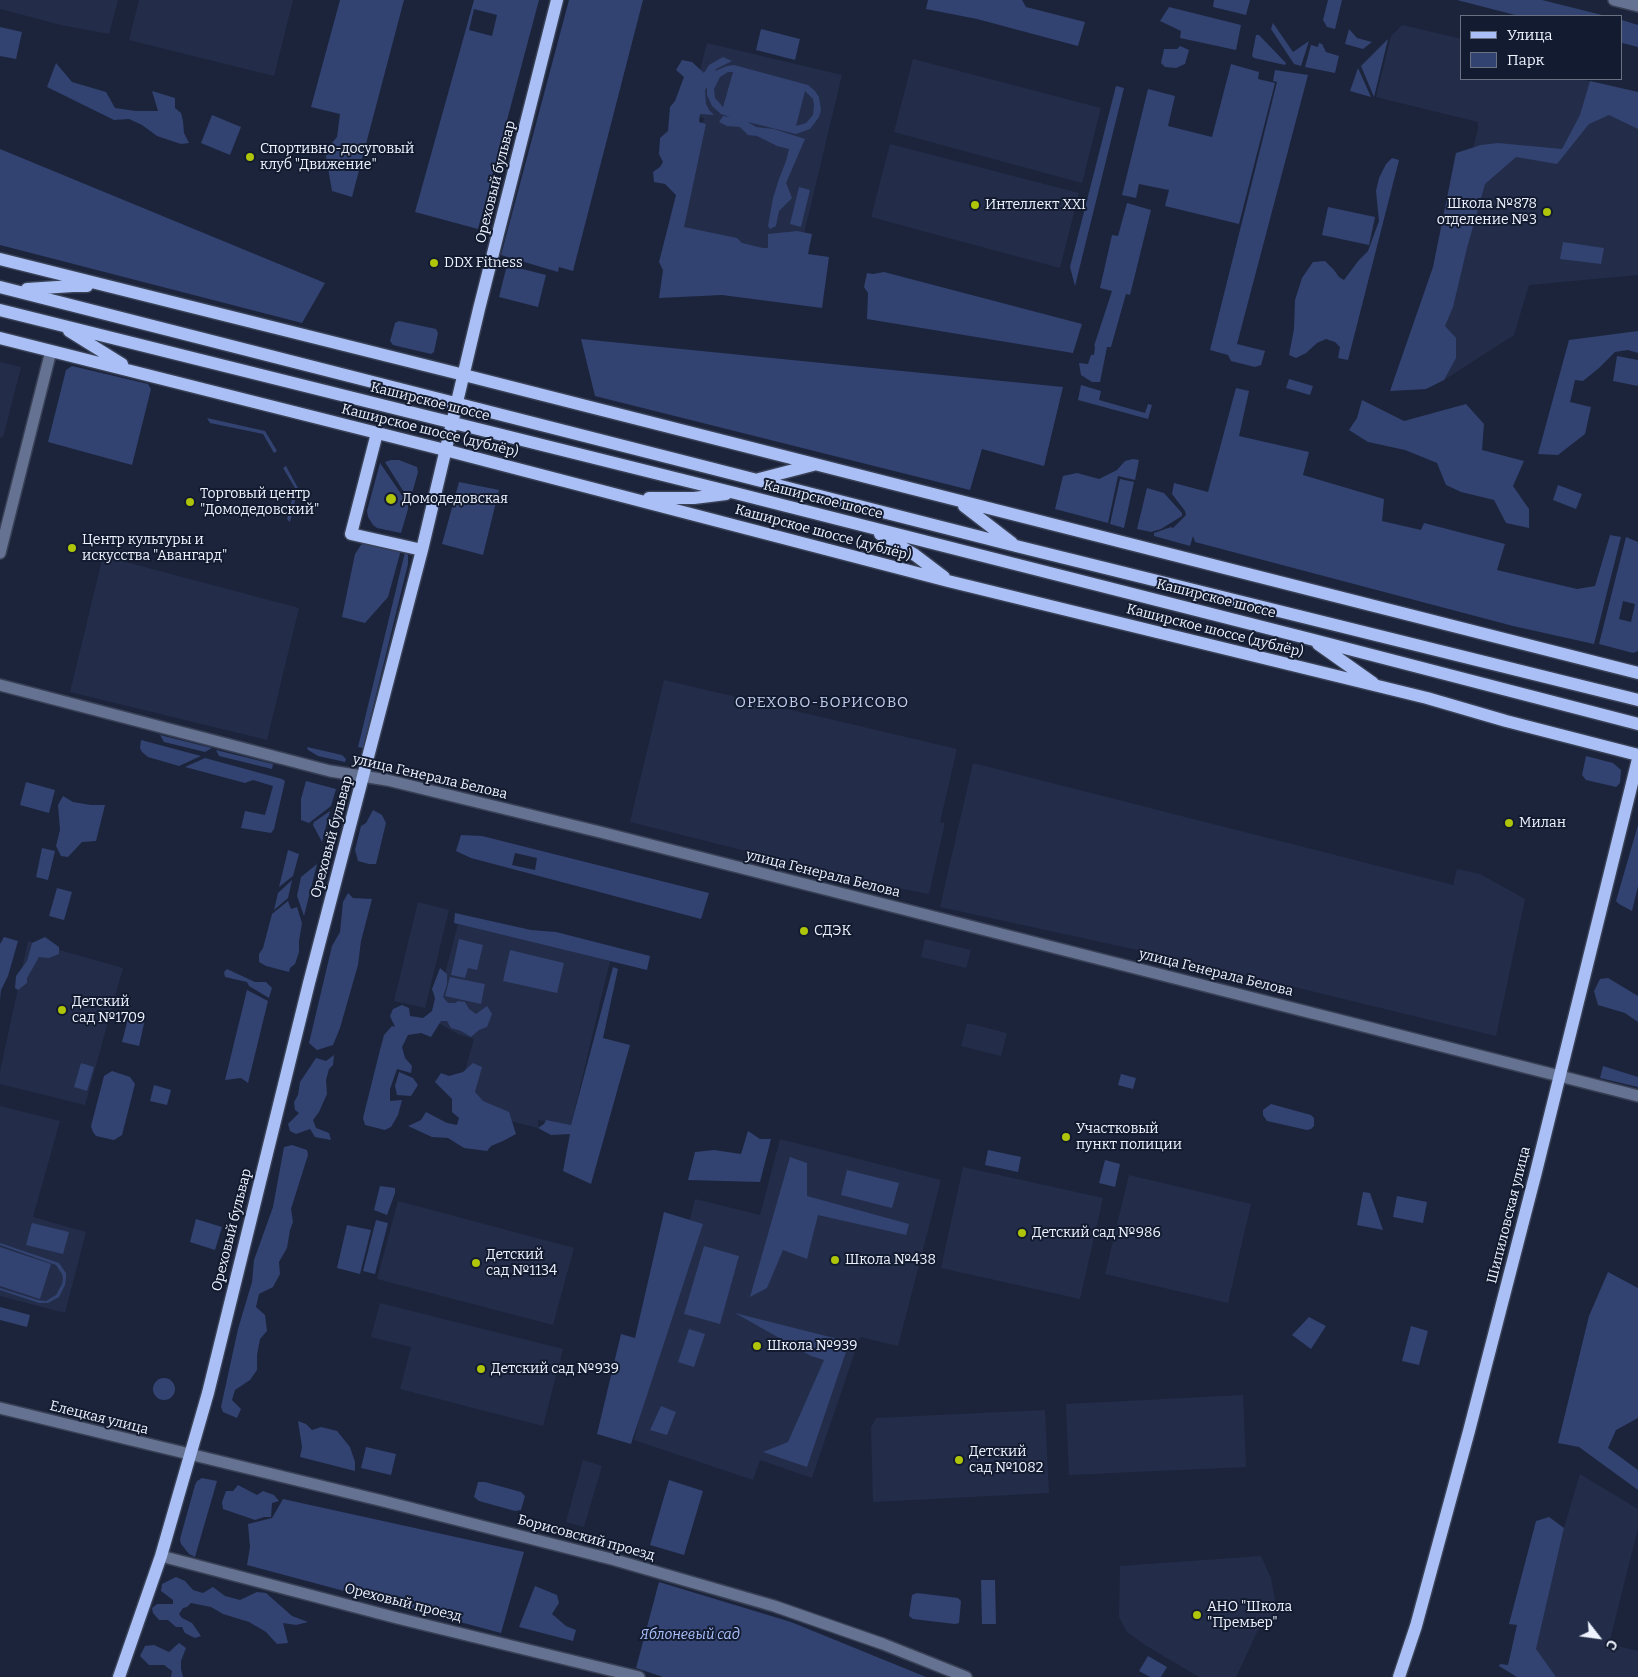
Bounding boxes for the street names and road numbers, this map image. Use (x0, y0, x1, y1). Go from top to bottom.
street label: Ореховый бульвар (473, 119, 519, 245)
street label: Каширское шоссе (369, 379, 491, 425)
street label: Каширское шоссе (дублёр) (340, 401, 520, 461)
street label: Каширское шоссе (762, 477, 884, 523)
street label: Каширское шоссе (дублёр) (733, 501, 913, 565)
street label: Каширское шоссе (1155, 576, 1277, 622)
street label: Каширское шоссе (дублёр) (1125, 601, 1305, 661)
street label: улица Генерала Белова (351, 751, 509, 803)
street label: Ореховый бульвар (308, 774, 356, 900)
street label: улица Генерала Белова (744, 847, 902, 901)
street label: улица Генерала Белова (1137, 946, 1295, 1000)
street label: Шипиловская улица (1484, 1145, 1534, 1285)
street label: Ореховый бульвар (209, 1167, 255, 1293)
street label: Елецкая улица (48, 1398, 150, 1438)
street label: Борисовский проезд (515, 1512, 657, 1564)
street label: Ореховый проезд (343, 1580, 463, 1626)

